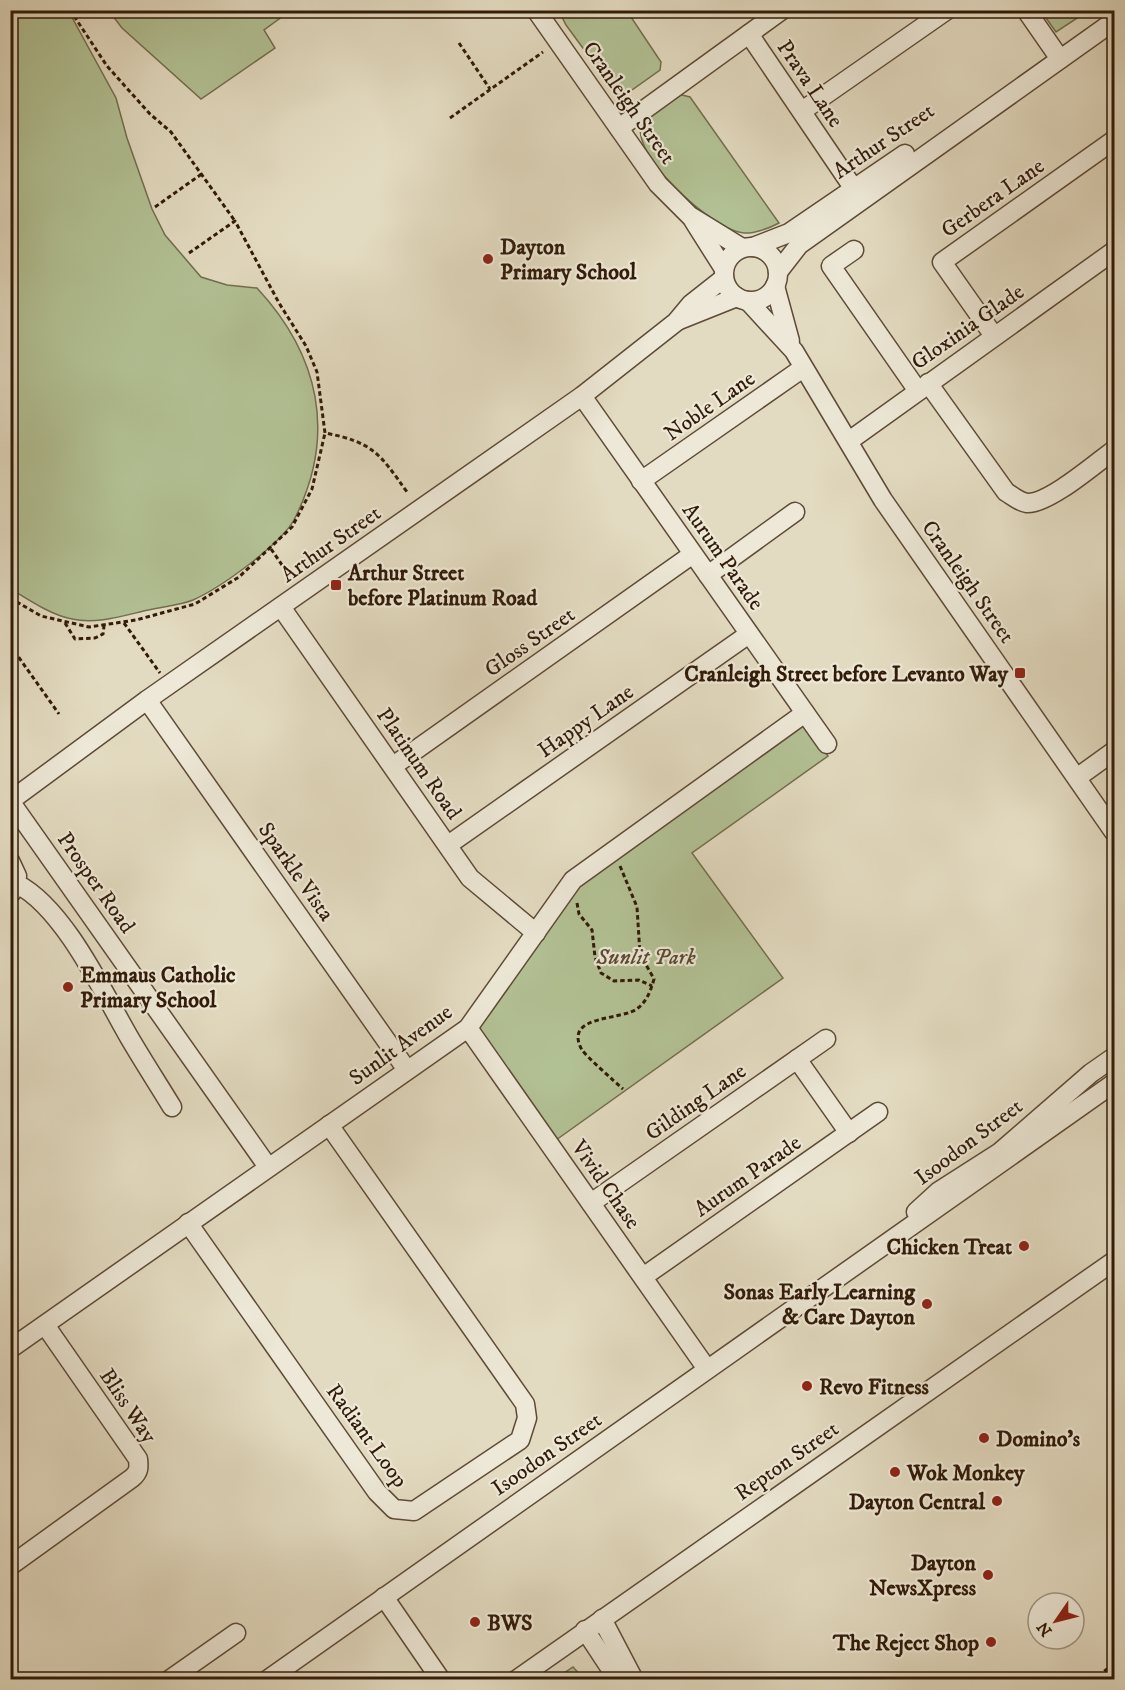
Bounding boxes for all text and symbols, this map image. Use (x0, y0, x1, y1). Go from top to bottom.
street label: Prava Lane (771, 35, 849, 133)
street label: Cranleigh Street (576, 36, 681, 170)
street label: Arthur Street (828, 98, 940, 185)
street label: Gerbera Lane (936, 153, 1050, 244)
place label: Dayton Primary School (500, 234, 637, 286)
marker: Dayton Primary School (481, 252, 495, 266)
street label: Gloxinia Glade (906, 278, 1030, 376)
street label: Noble Lane (659, 365, 760, 447)
street label: Aurum Parade (676, 498, 770, 616)
street label: Arthur Street (276, 500, 386, 589)
street label: Cranleigh Street (915, 515, 1020, 649)
place label: Arthur Street before Platinum Road (347, 560, 538, 612)
marker: Arthur Street before Platinum Road (329, 578, 343, 592)
street label: Gloss Street (479, 601, 580, 683)
place label: Cranleigh Street before Levanto Way (684, 661, 1009, 688)
marker: Cranleigh Street before Levanto Way (1013, 666, 1027, 680)
street label: Happy Lane (533, 678, 639, 764)
street label: Platinum Road (370, 703, 467, 825)
street label: Sparkle Vista (252, 817, 340, 927)
street label: Prosper Road (51, 827, 141, 939)
park label: Sunlit Park (595, 944, 696, 971)
place label: Emmaus Catholic Primary School (80, 962, 236, 1014)
marker: Emmaus Catholic Primary School (61, 980, 75, 994)
street label: Sunlit Avenue (344, 999, 458, 1092)
street label: Gilding Lane (640, 1058, 752, 1147)
street label: Isoodon Street (910, 1093, 1028, 1191)
street label: Aurum Parade (689, 1129, 807, 1223)
street label: Vivid Chase (565, 1134, 646, 1235)
place label: Chicken Treat (887, 1234, 1012, 1261)
marker: Chicken Treat (1017, 1239, 1031, 1253)
place label: Sonas Early Learning & Care Dayton (724, 1279, 916, 1331)
marker: Sonas Early Learning & Care Dayton (920, 1297, 934, 1311)
street label: Bliss Way (93, 1363, 163, 1449)
place label: Revo Fitness (819, 1374, 930, 1401)
street label: Radiant Loop (320, 1379, 413, 1493)
marker: Revo Fitness (800, 1379, 814, 1393)
street label: Isoodon Street (487, 1407, 607, 1502)
street label: Repton Street (730, 1416, 844, 1507)
place label: Domino's (996, 1426, 1081, 1453)
marker: Domino's (977, 1431, 991, 1445)
place label: Wok Monkey (906, 1460, 1025, 1487)
marker: Wok Monkey (888, 1465, 902, 1479)
place label: Dayton Central (849, 1489, 985, 1516)
marker: Dayton Central (990, 1494, 1004, 1508)
place label: Dayton NewsXpress (869, 1550, 977, 1602)
marker: Dayton NewsXpress (981, 1568, 995, 1582)
north arrow (1026, 1591, 1086, 1651)
place label: BWS (487, 1610, 533, 1637)
marker: BWS (468, 1615, 482, 1629)
text: N (1033, 1618, 1056, 1640)
place label: The Reject Shop (832, 1630, 979, 1658)
marker: The Reject Shop (984, 1635, 998, 1649)

